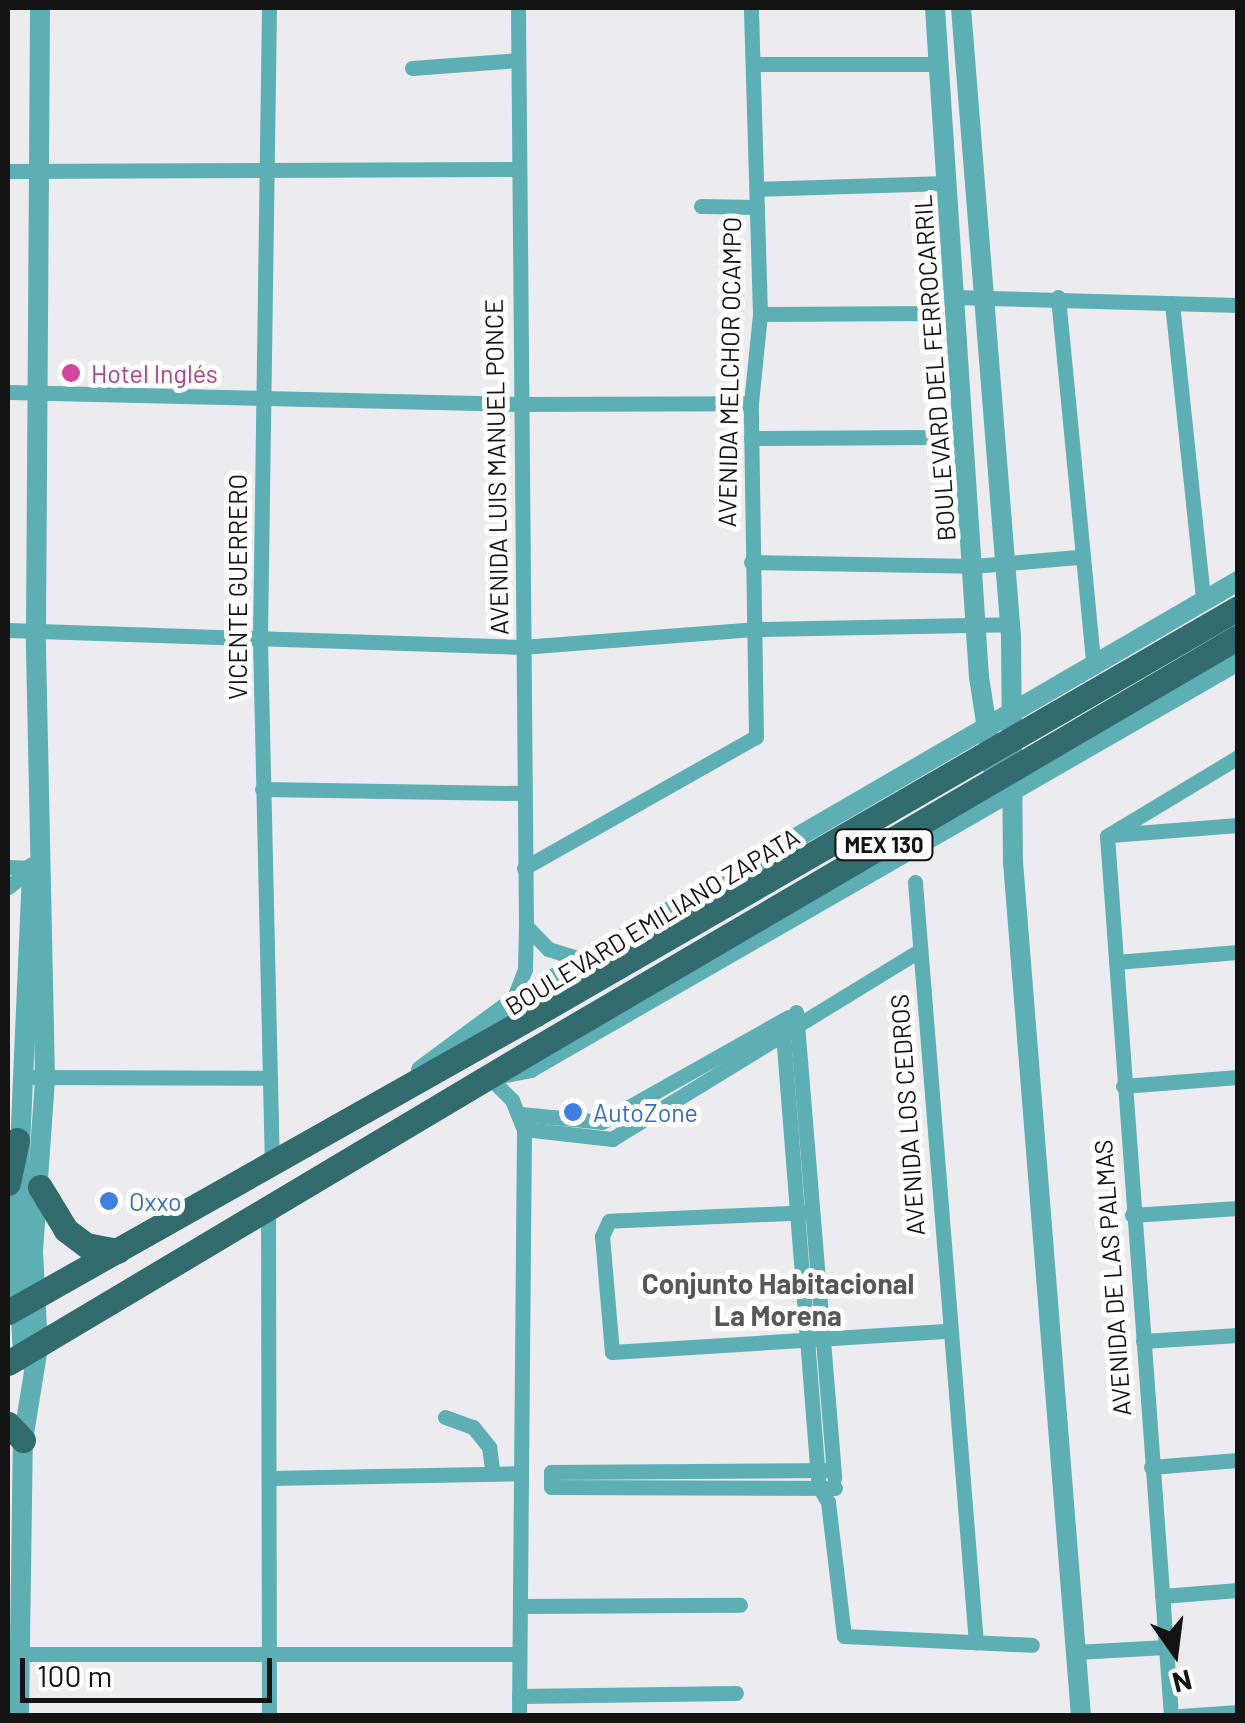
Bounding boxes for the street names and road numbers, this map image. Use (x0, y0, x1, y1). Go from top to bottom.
street label: BOULEVARD DEL FERROCARRIL (907, 194, 961, 542)
street label: AVENIDA MELCHOR OCAMPO (711, 217, 747, 527)
street label: AVENIDA LUIS MANUEL PONCE (478, 299, 514, 635)
street label: VICENTE GUERRERO (222, 474, 252, 700)
street label: BOULEVARD EMILIANO ZAPATA (499, 821, 805, 1021)
road number: MEX 130 (834, 828, 934, 862)
street label: AVENIDA LOS CEDROS (884, 993, 930, 1237)
street label: AVENIDA DE LAS PALMAS (1087, 1139, 1137, 1417)

